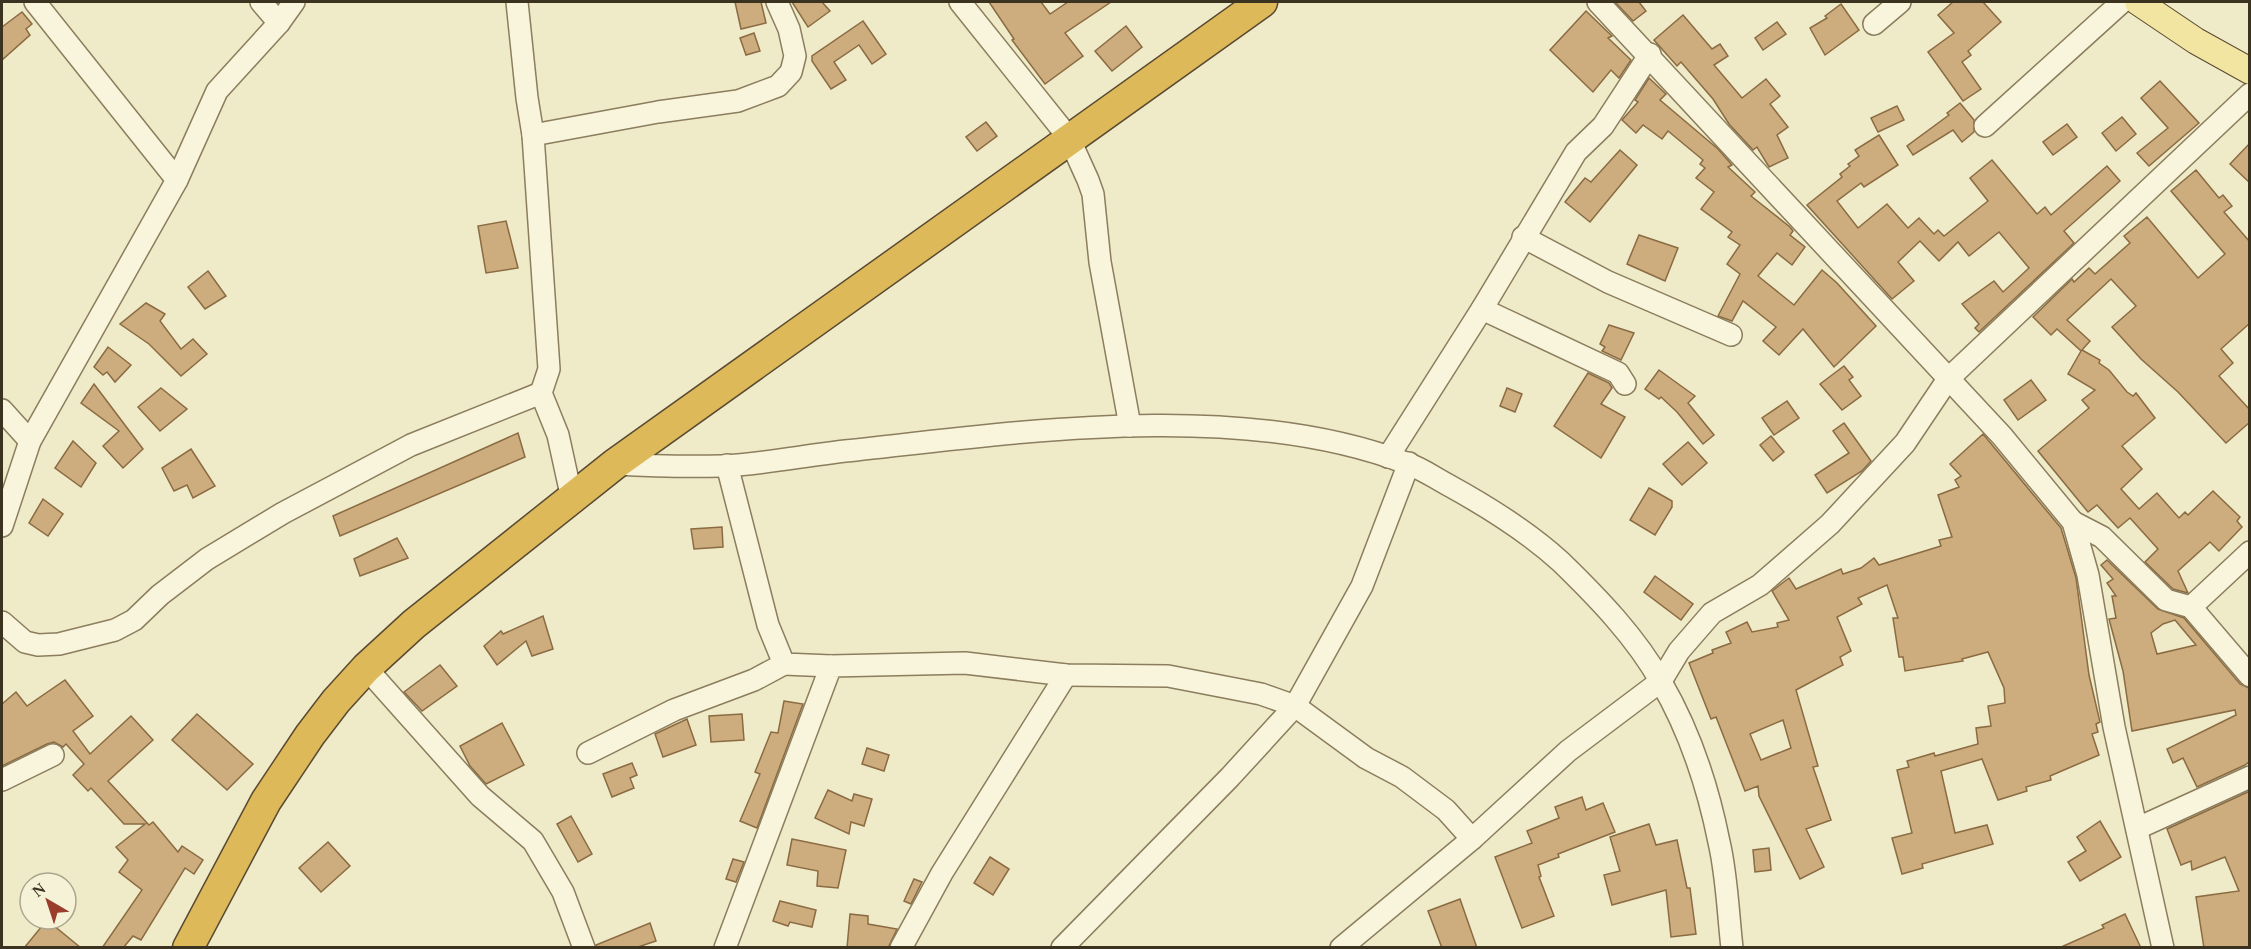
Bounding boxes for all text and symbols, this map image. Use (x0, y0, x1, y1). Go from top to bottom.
north arrow (18, 871, 78, 931)
text: N (29, 879, 49, 900)

